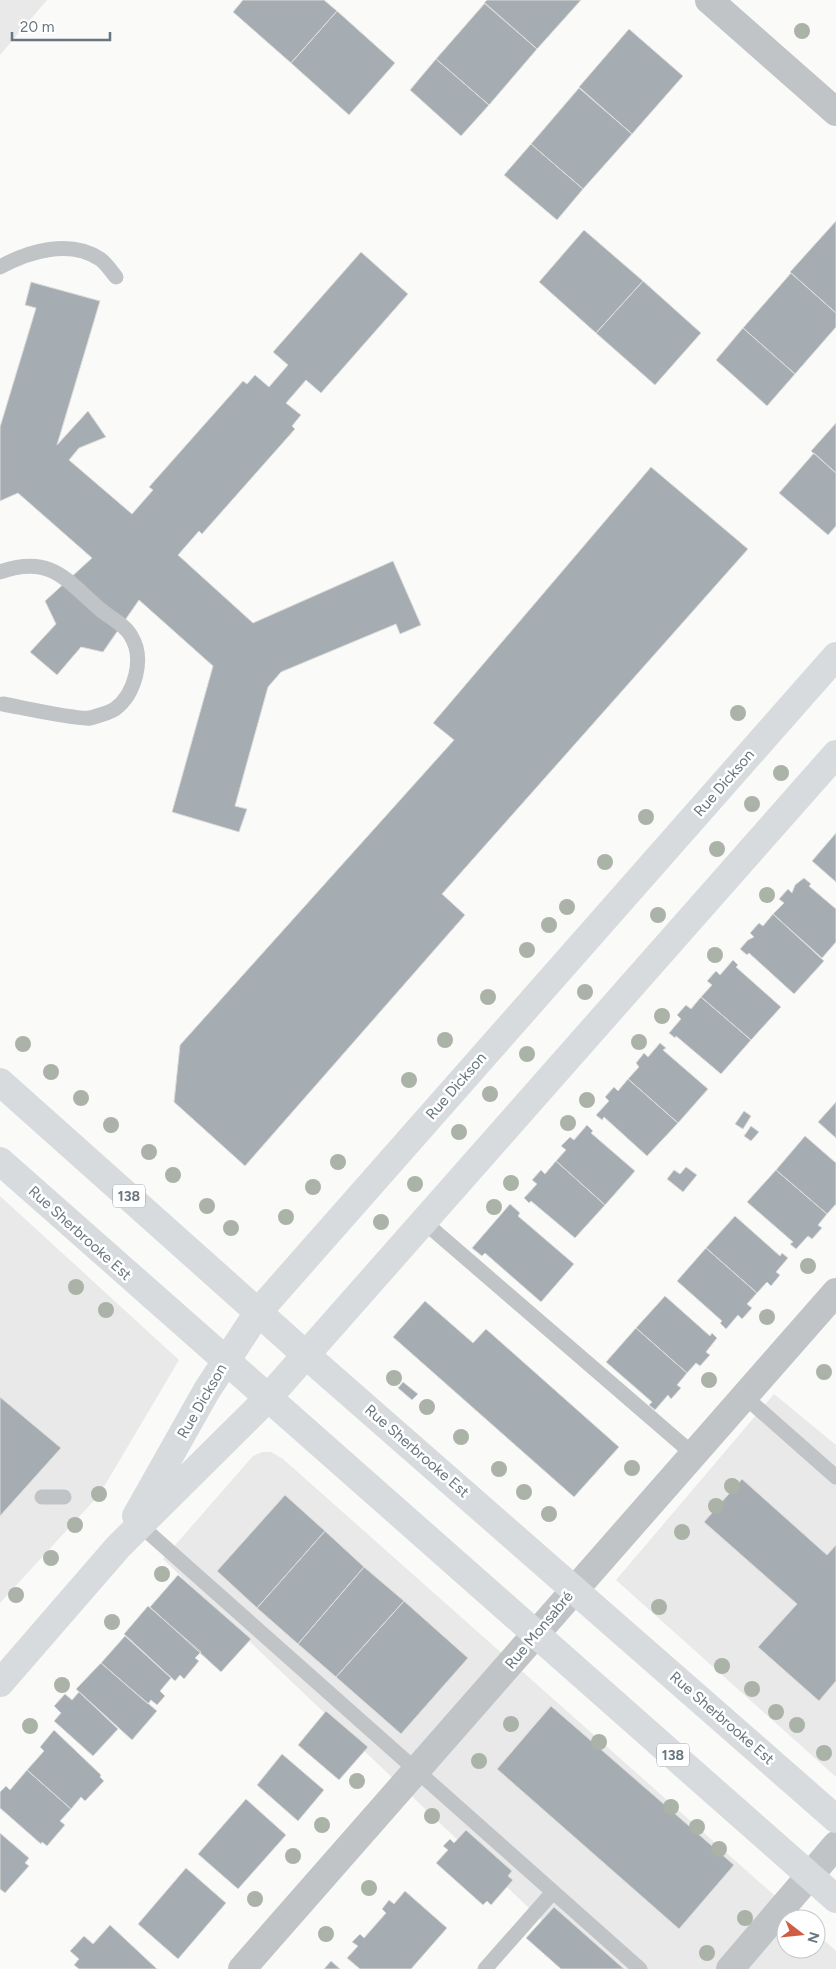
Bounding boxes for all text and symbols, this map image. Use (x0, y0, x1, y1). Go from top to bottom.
scale bar (12, 10, 110, 42)
text: 20 m (20, 18, 54, 36)
street label: Rue Dickson (690, 746, 758, 820)
street label: Rue Dickson (422, 1049, 490, 1123)
street label: Rue Sherbrooke Est (25, 1182, 135, 1284)
road number: 138 (113, 1184, 145, 1208)
street label: Rue Dickson (173, 1361, 231, 1441)
street label: Rue Sherbrooke Est (361, 1401, 473, 1501)
street label: Rue Monsabré (501, 1587, 577, 1673)
street label: Rue Sherbrooke Est (666, 1668, 778, 1768)
road number: 138 (657, 1744, 689, 1766)
north arrow (776, 1909, 826, 1959)
text: N (803, 1930, 823, 1945)

